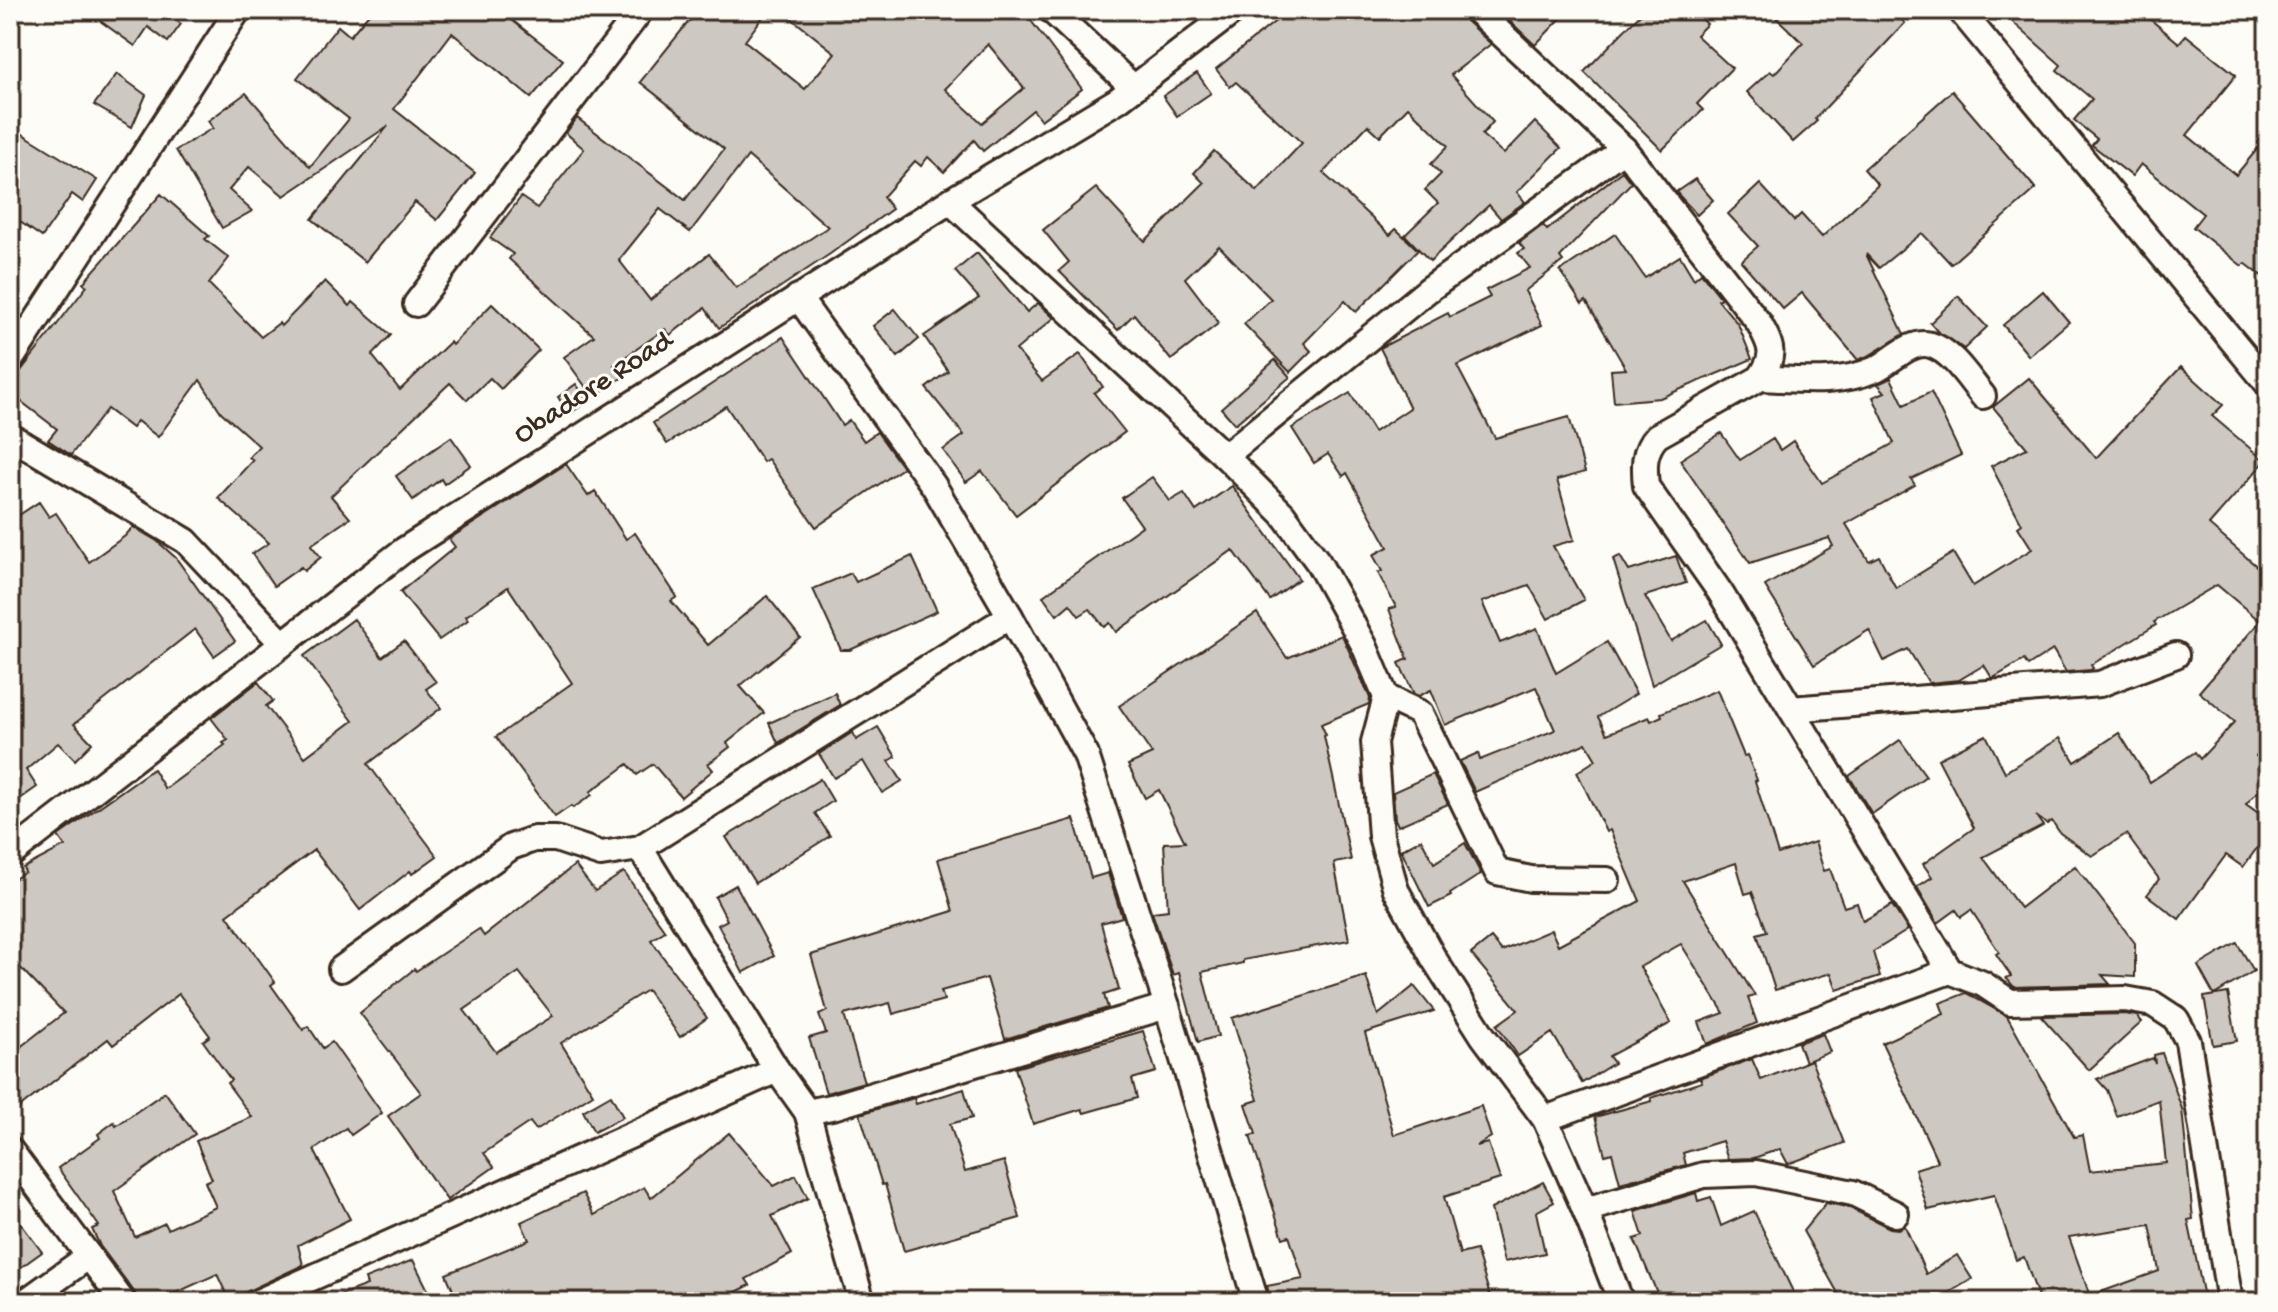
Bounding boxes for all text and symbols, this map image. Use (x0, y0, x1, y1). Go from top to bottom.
street label: Obadore Road (508, 323, 682, 453)

